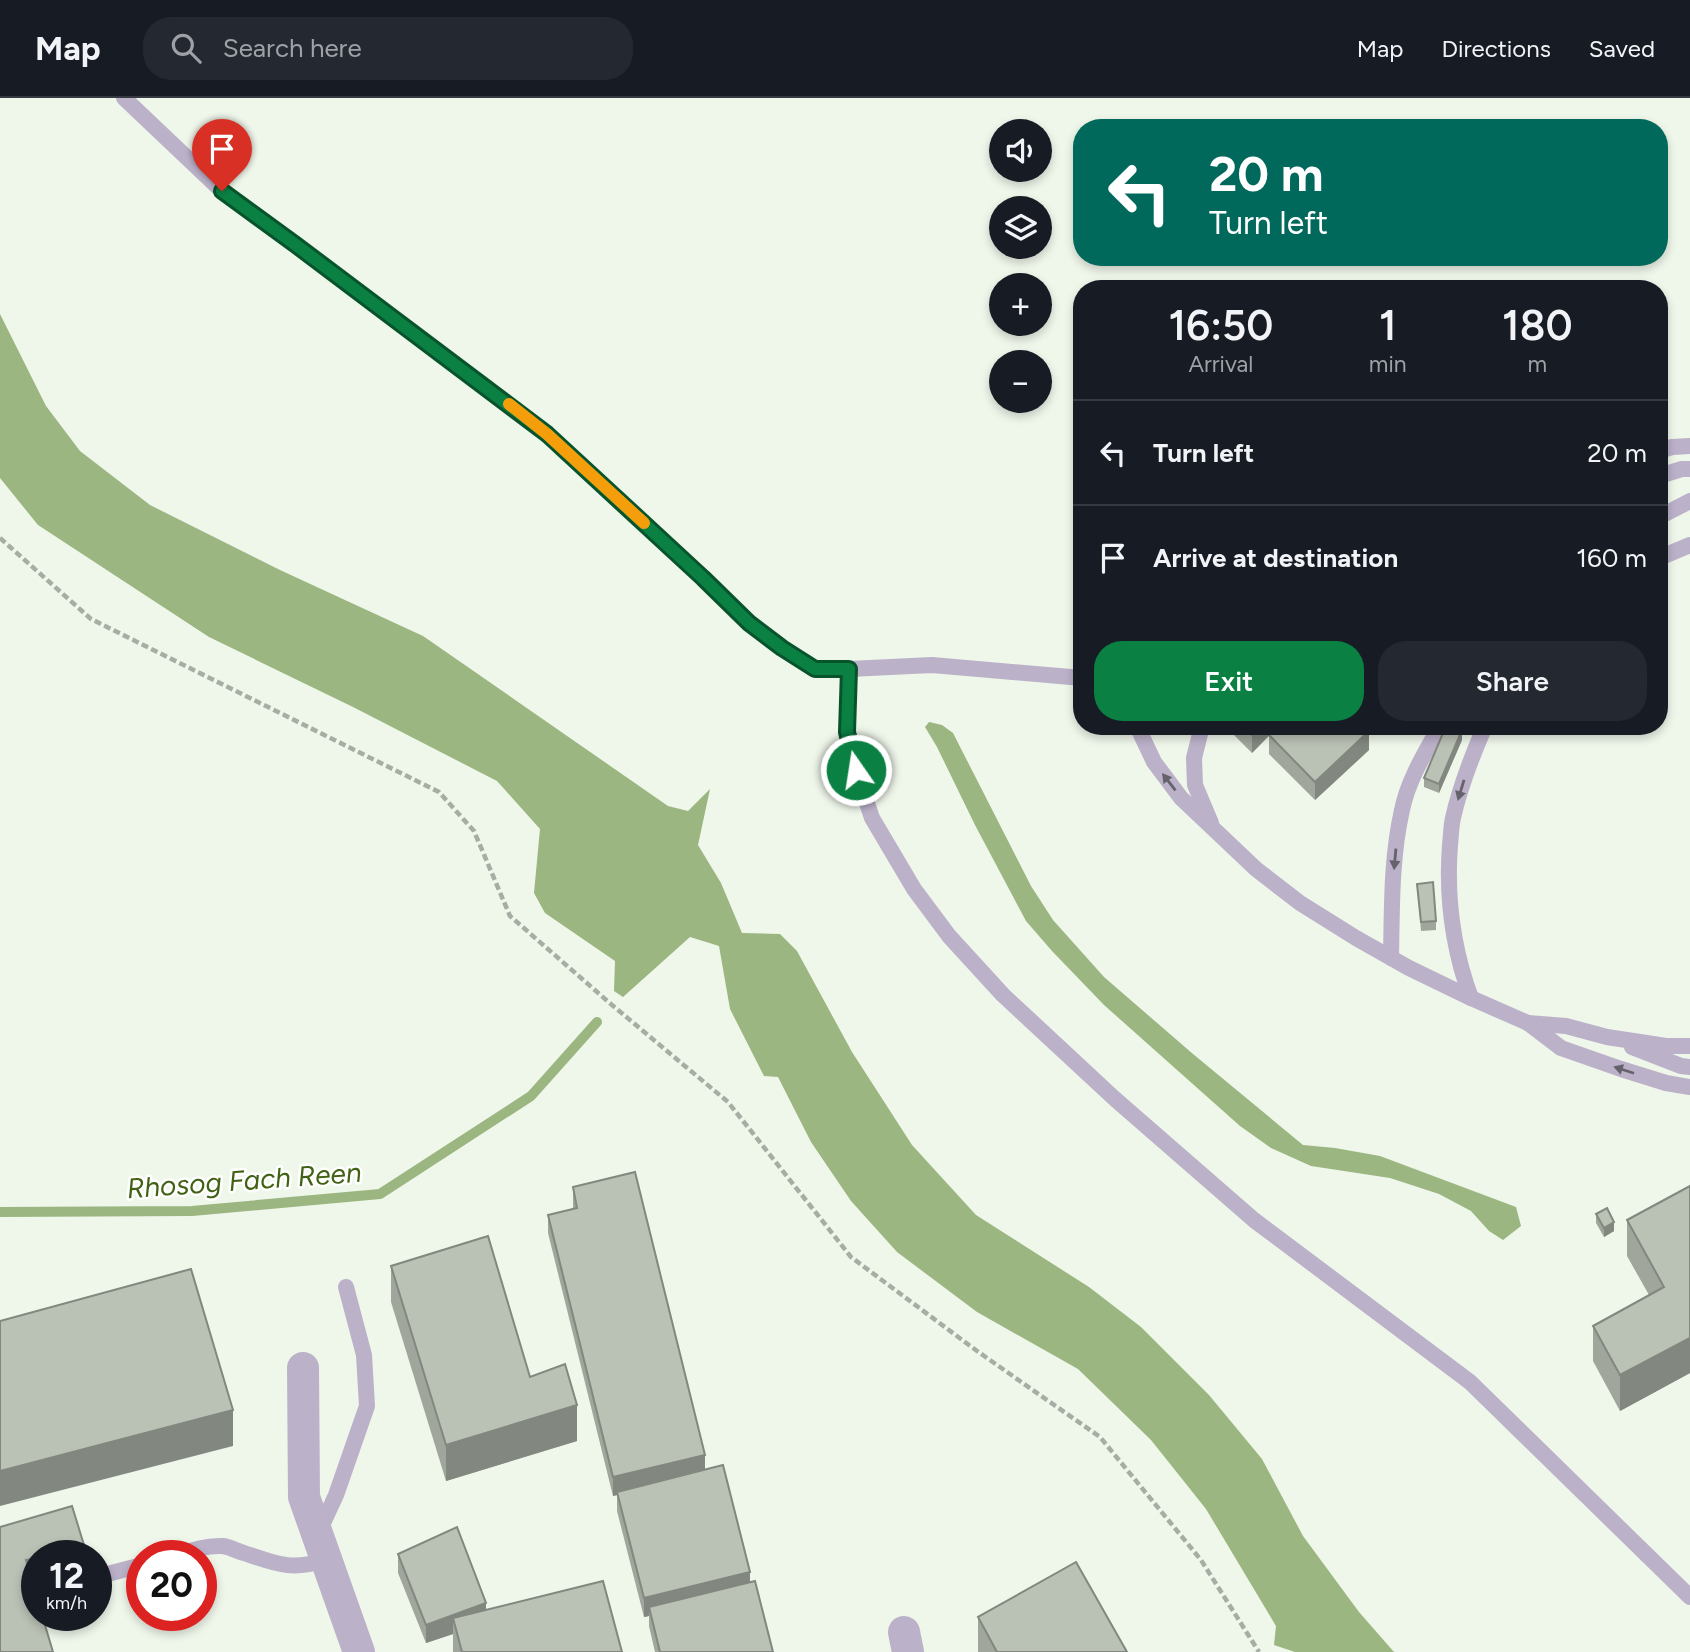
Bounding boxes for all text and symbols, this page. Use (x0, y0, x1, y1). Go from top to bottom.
search box (143, 17, 633, 80)
text: Map (35, 29, 101, 68)
icon: search (167, 29, 205, 67)
text: Search here (223, 32, 362, 64)
text: Map (1357, 34, 1403, 63)
text: Directions (1441, 34, 1551, 63)
text: Saved (1589, 34, 1655, 63)
pin (192, 119, 252, 191)
map controls (989, 119, 1052, 413)
button: sound (989, 119, 1052, 182)
icon: arrive (203, 130, 241, 168)
text: 20 m (1209, 144, 1324, 203)
icon: left (1094, 147, 1185, 238)
button: layers (989, 196, 1052, 259)
text: Turn left (1209, 204, 1328, 242)
button: + (989, 273, 1052, 336)
text: 16:50 (1168, 300, 1273, 351)
text: 1 (1379, 300, 1397, 351)
text: 180 (1502, 300, 1573, 351)
button: − (989, 350, 1052, 413)
text: Arrival (1188, 350, 1253, 378)
text: min (1369, 350, 1407, 378)
text: m (1528, 350, 1547, 378)
icon: left (1094, 434, 1132, 472)
text: Turn left (1153, 437, 1254, 469)
text: 20 m (1587, 437, 1647, 469)
icon: arrive (1094, 539, 1132, 577)
text: Arrive at destination (1153, 542, 1398, 574)
text: 160 m (1576, 542, 1647, 574)
button: Exit (1094, 641, 1364, 721)
button: Share (1378, 641, 1647, 721)
position arrow (819, 733, 893, 807)
one-way arrow (1162, 773, 1176, 791)
one-way arrow (1455, 780, 1465, 801)
one-way arrow (1389, 848, 1400, 870)
one-way arrow (1613, 1064, 1634, 1075)
water label: Rhosog Fach Reen (126, 1155, 362, 1205)
speed limit sign: 20 (126, 1540, 217, 1631)
text: 12 (49, 1555, 84, 1597)
text: km/h (46, 1592, 87, 1614)

